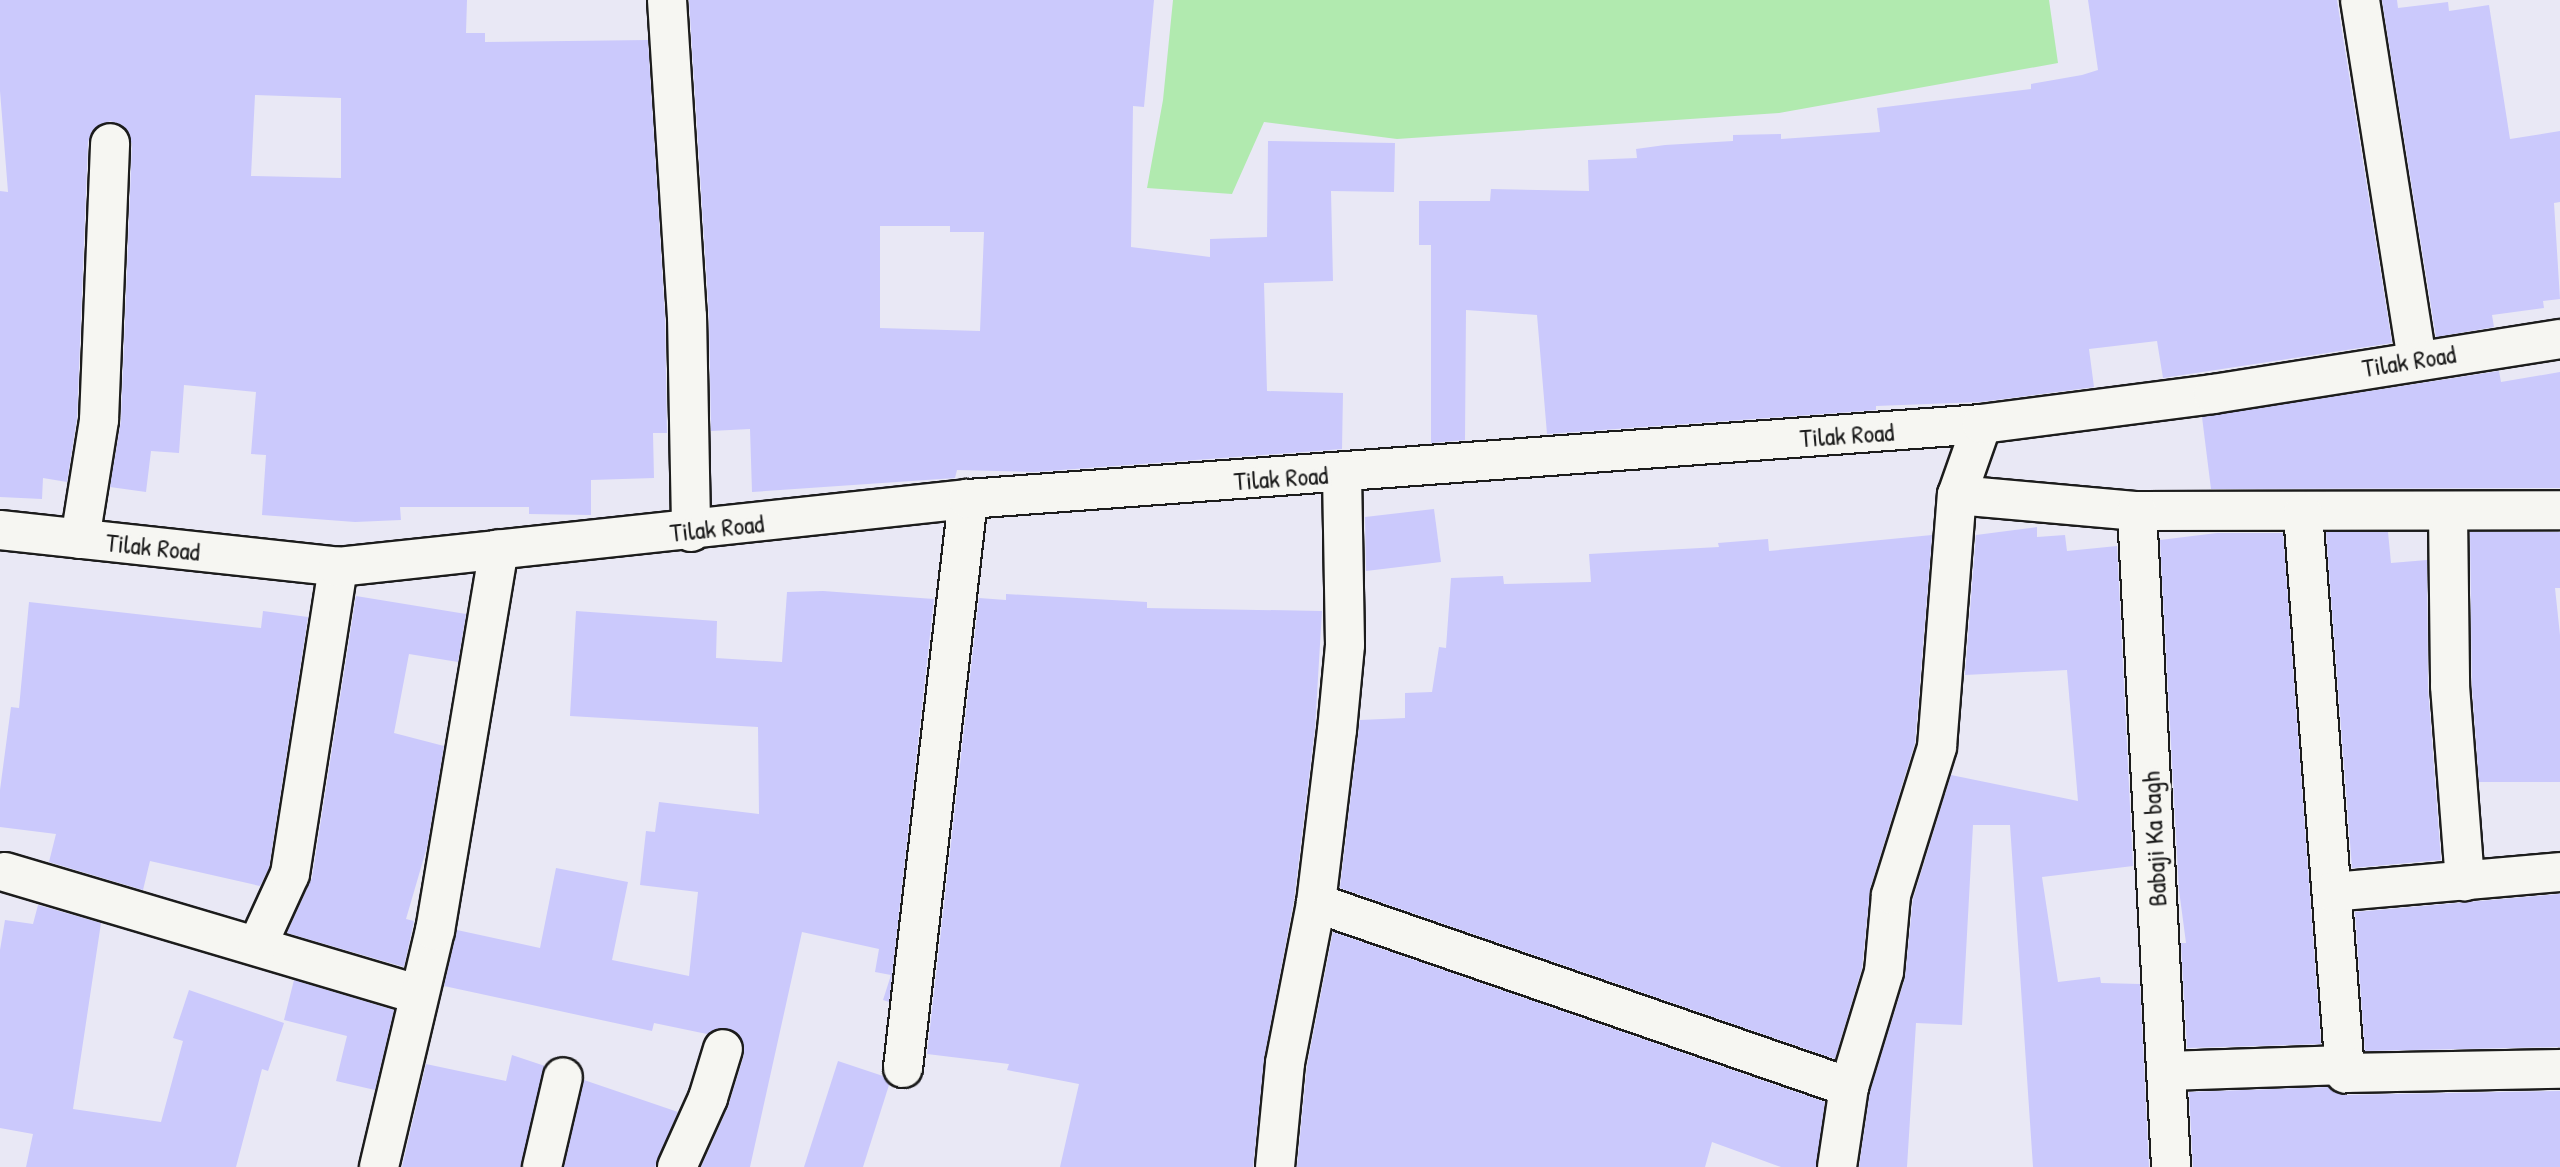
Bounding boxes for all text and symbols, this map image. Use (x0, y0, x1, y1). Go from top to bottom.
street label: Tilak Road (2360, 338, 2458, 384)
street label: Tilak Road (1799, 416, 1895, 454)
street label: Tilak Road (1233, 459, 1329, 497)
street label: Tilak Road (668, 508, 766, 548)
street label: Tilak Road (104, 527, 202, 567)
street label: Babaji Ka bagh (2135, 771, 2173, 907)

